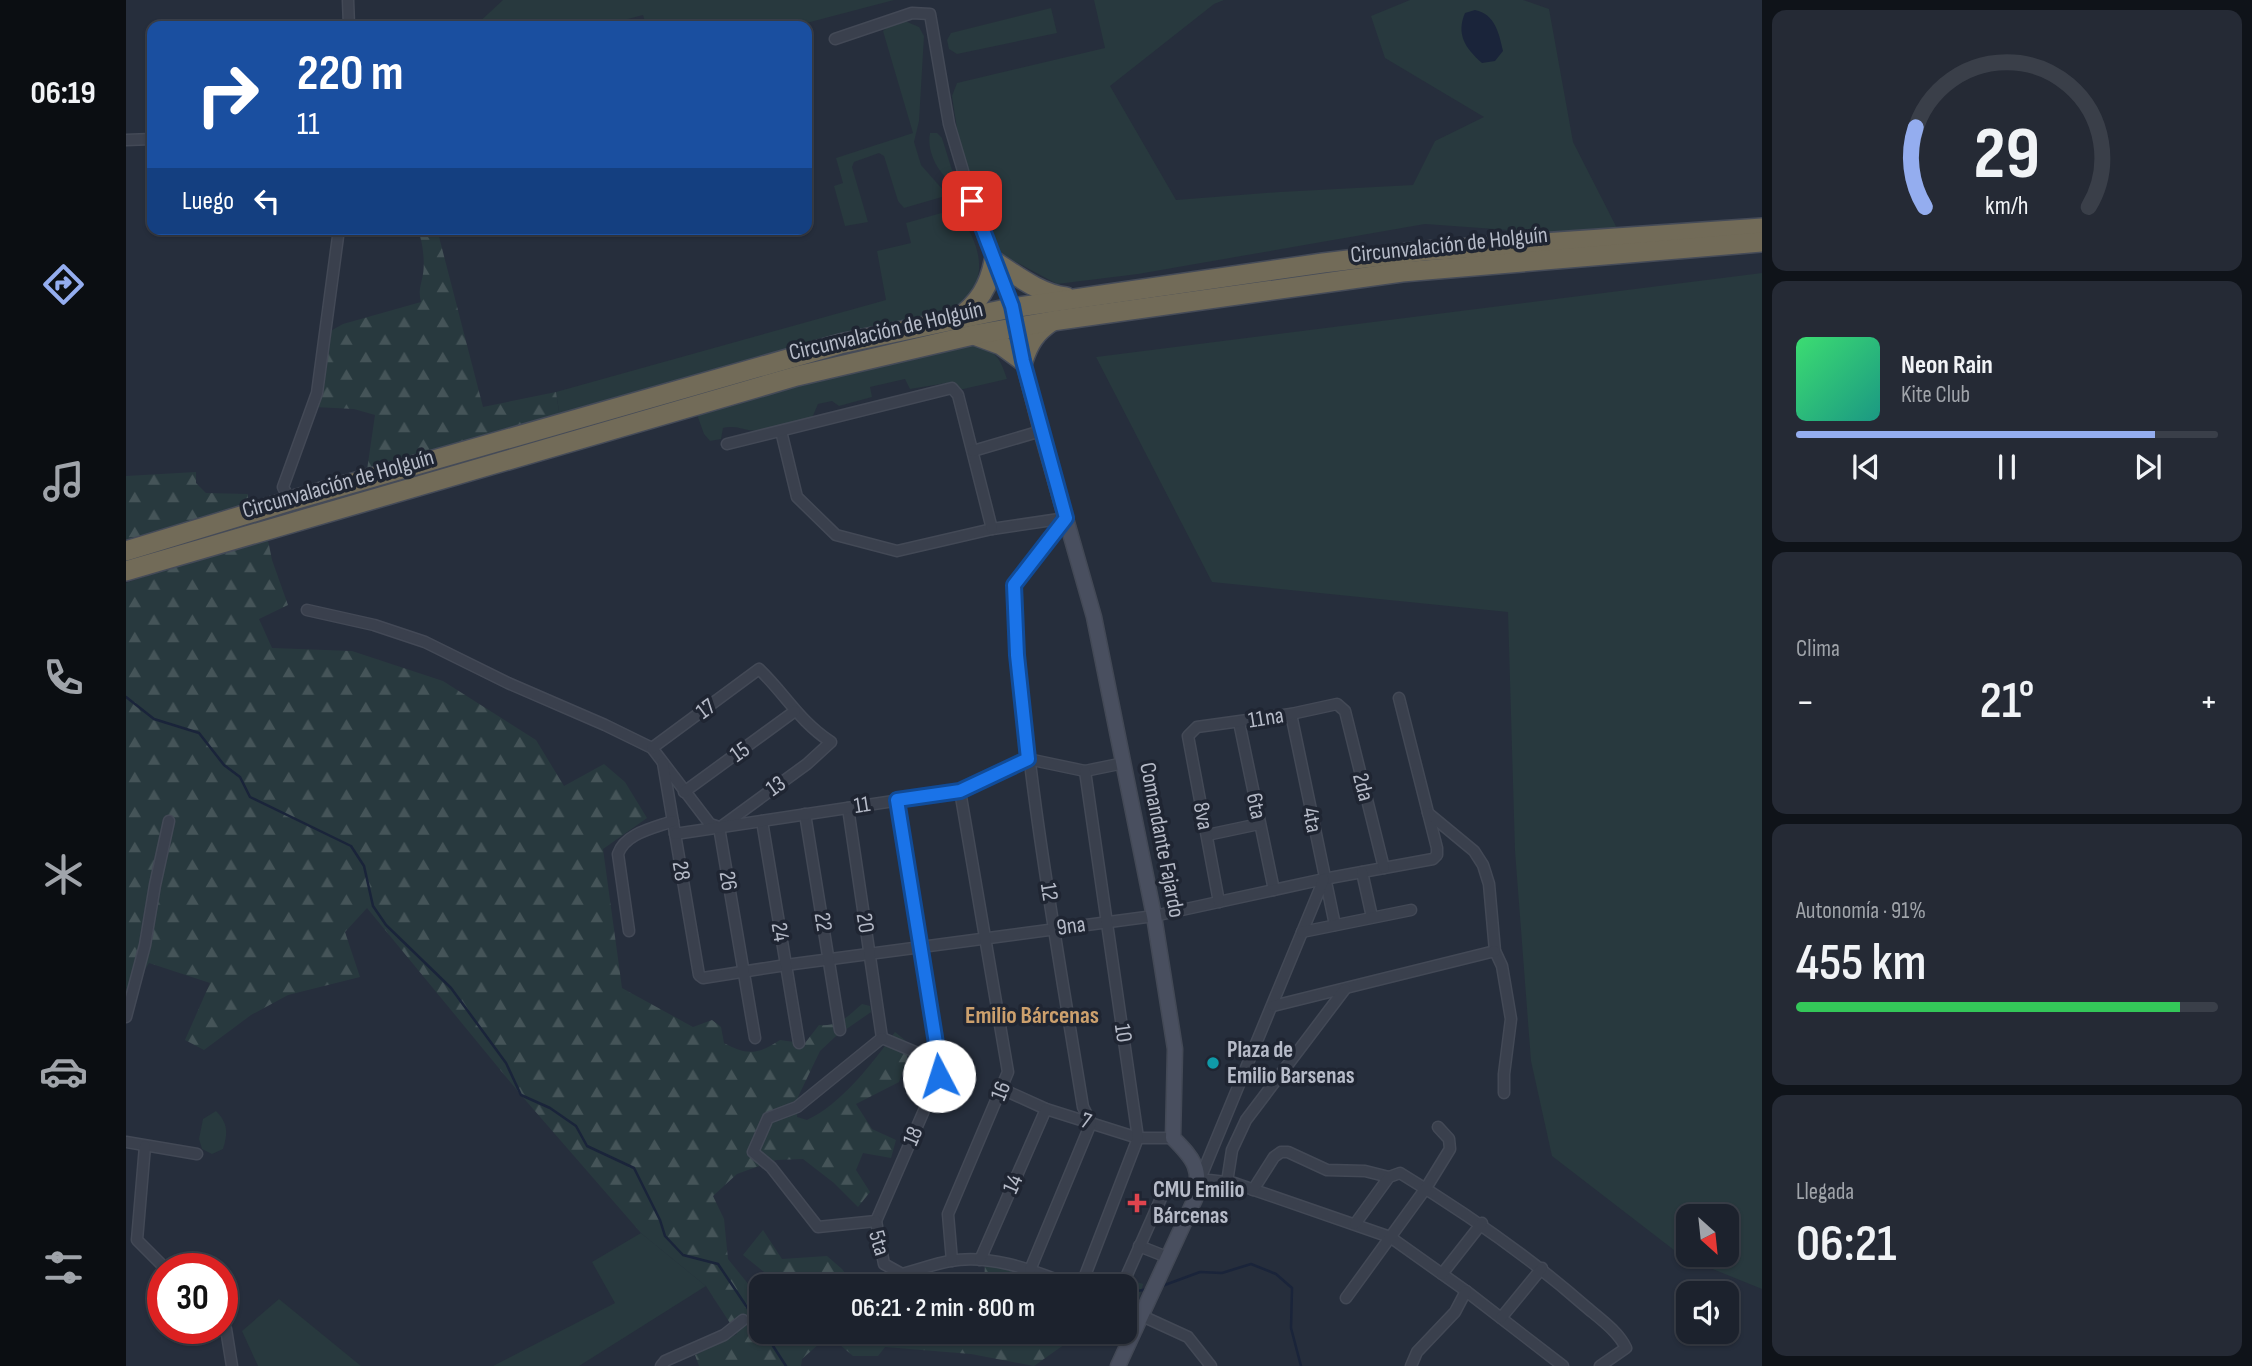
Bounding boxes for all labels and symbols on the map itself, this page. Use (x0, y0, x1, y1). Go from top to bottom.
pin (942, 171, 1002, 231)
street label: Circunvalación de Holguín (1349, 221, 1549, 269)
street label: Circunvalación de Holguín (786, 295, 986, 367)
street label: Circunvalación de Holguín (239, 443, 437, 525)
street label: 17 (691, 693, 721, 725)
street label: 11na (1246, 701, 1286, 735)
street label: 15 (725, 736, 755, 768)
street label: Comandante Fajardo (1133, 760, 1191, 920)
street label: 13 (761, 769, 791, 803)
street label: 2da (1346, 770, 1380, 804)
street label: 11 (852, 790, 872, 820)
street label: 6ta (1240, 790, 1272, 822)
street label: 8va (1187, 800, 1219, 832)
street label: 4ta (1296, 805, 1328, 835)
street label: 28 (666, 859, 696, 883)
street label: 26 (713, 869, 743, 893)
street label: 12 (1034, 881, 1064, 903)
street label: 22 (808, 910, 838, 934)
street label: 9na (1055, 910, 1087, 942)
street label: 20 (850, 911, 880, 935)
street label: 24 (765, 920, 795, 944)
district label: Emilio Bárcenas (965, 1001, 1099, 1030)
street label: 10 (1108, 1022, 1138, 1044)
place label: Plaza de Emilio Barsenas (1227, 1036, 1355, 1090)
position arrow (902, 1039, 976, 1113)
marker: Plaza de Emilio Barsenas (1205, 1055, 1221, 1071)
street label: 16 (985, 1077, 1017, 1105)
street label: 7 (1077, 1106, 1095, 1136)
street label: 18 (897, 1122, 929, 1150)
street label: 14 (997, 1170, 1030, 1198)
place label: CMU Emilio Bárcenas (1153, 1176, 1244, 1230)
marker: CMU Emilio Bárcenas (1127, 1193, 1147, 1213)
north arrow (1676, 1204, 1740, 1267)
street label: 5ta (862, 1227, 896, 1259)
speed limit sign: 30 (147, 1253, 238, 1344)

